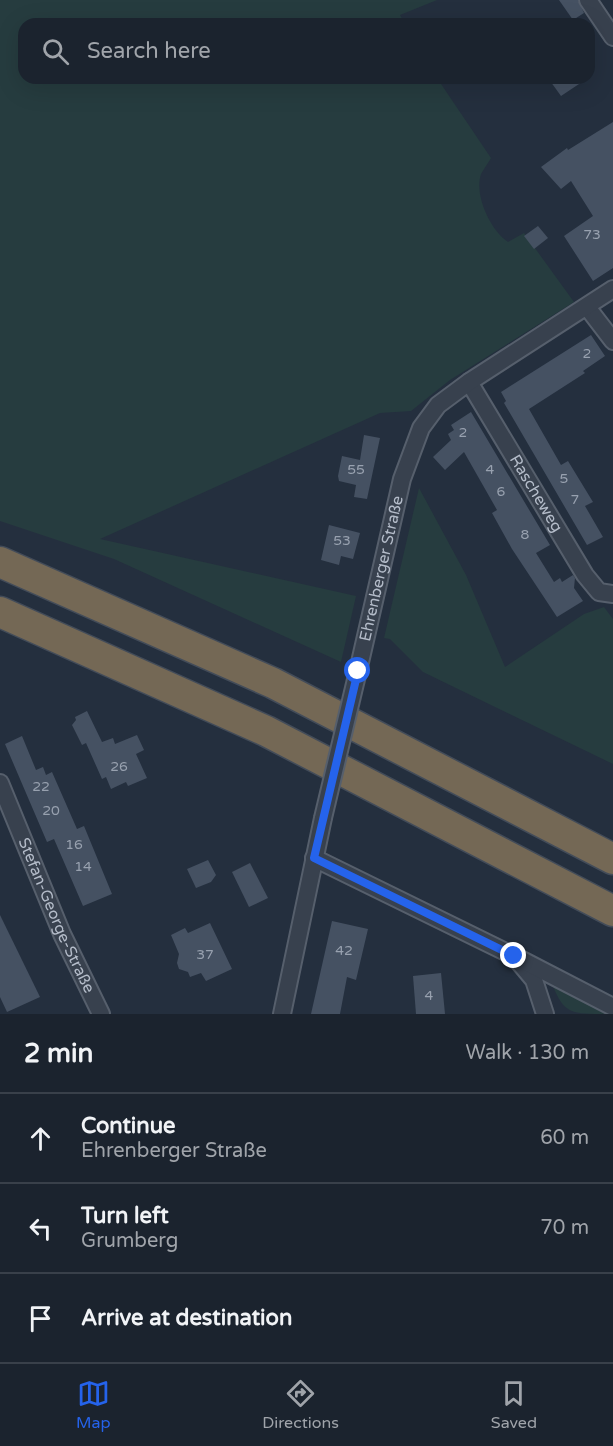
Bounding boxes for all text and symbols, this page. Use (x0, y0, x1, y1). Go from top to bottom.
search box (18, 18, 595, 84)
icon: search (39, 35, 72, 68)
text: Search here (87, 38, 211, 64)
house number: 73 (583, 226, 601, 243)
house number: 2 (583, 345, 591, 362)
house number: 2 (459, 424, 467, 441)
street label: Rascheweg (505, 451, 567, 536)
house number: 55 (347, 461, 365, 478)
house number: 4 (486, 461, 495, 478)
house number: 5 (560, 470, 568, 487)
house number: 6 (497, 483, 506, 500)
house number: 7 (571, 491, 579, 508)
street label: Ehrenberger Straße (355, 494, 408, 643)
house number: 8 (521, 526, 530, 543)
house number: 53 (333, 532, 351, 549)
route start (344, 657, 370, 683)
house number: 26 (110, 758, 128, 775)
house number: 22 (32, 778, 50, 795)
house number: 20 (42, 802, 60, 819)
street label: Stefan-George-Straße (14, 835, 99, 996)
house number: 16 (65, 836, 83, 853)
house number: 14 (74, 858, 92, 875)
house number: 42 (335, 942, 353, 959)
route end (500, 942, 526, 968)
house number: 37 (196, 946, 214, 963)
house number: 4 (425, 987, 434, 1004)
text: 2 min (24, 1038, 93, 1069)
text: Walk · 130 m (466, 1041, 589, 1065)
text: Continue (81, 1113, 176, 1139)
icon: ahead (24, 1122, 57, 1155)
text: 60 m (540, 1126, 589, 1150)
text: Ehrenberger Straße (81, 1139, 267, 1163)
text: Turn left (81, 1203, 169, 1229)
icon: left (24, 1212, 57, 1245)
text: 70 m (540, 1216, 589, 1240)
text: Grumberg (81, 1229, 178, 1253)
icon: arrive (24, 1302, 57, 1335)
text: Arrive at destination (81, 1305, 292, 1331)
tab: Map (76, 1377, 110, 1433)
tab: Directions (262, 1377, 339, 1433)
tab: Saved (491, 1377, 537, 1433)

